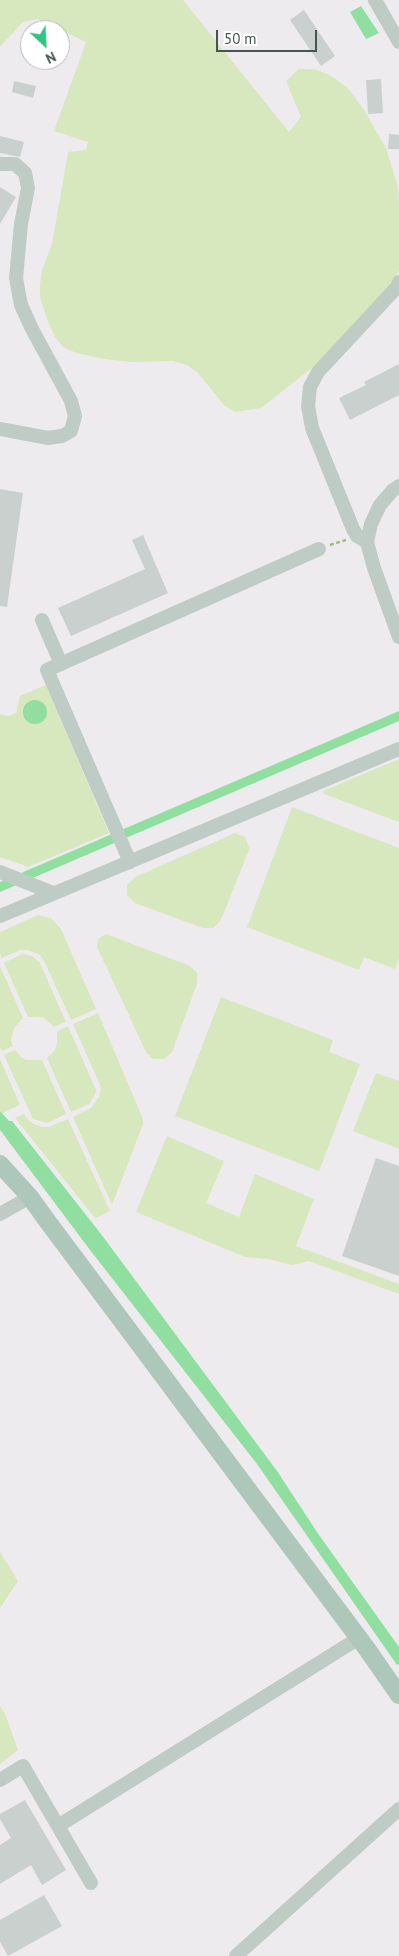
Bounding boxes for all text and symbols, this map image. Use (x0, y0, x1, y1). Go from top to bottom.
north arrow (20, 20, 70, 70)
scale bar (219, 20, 320, 52)
text: 50 m (224, 29, 257, 48)
text: N (43, 48, 59, 68)

